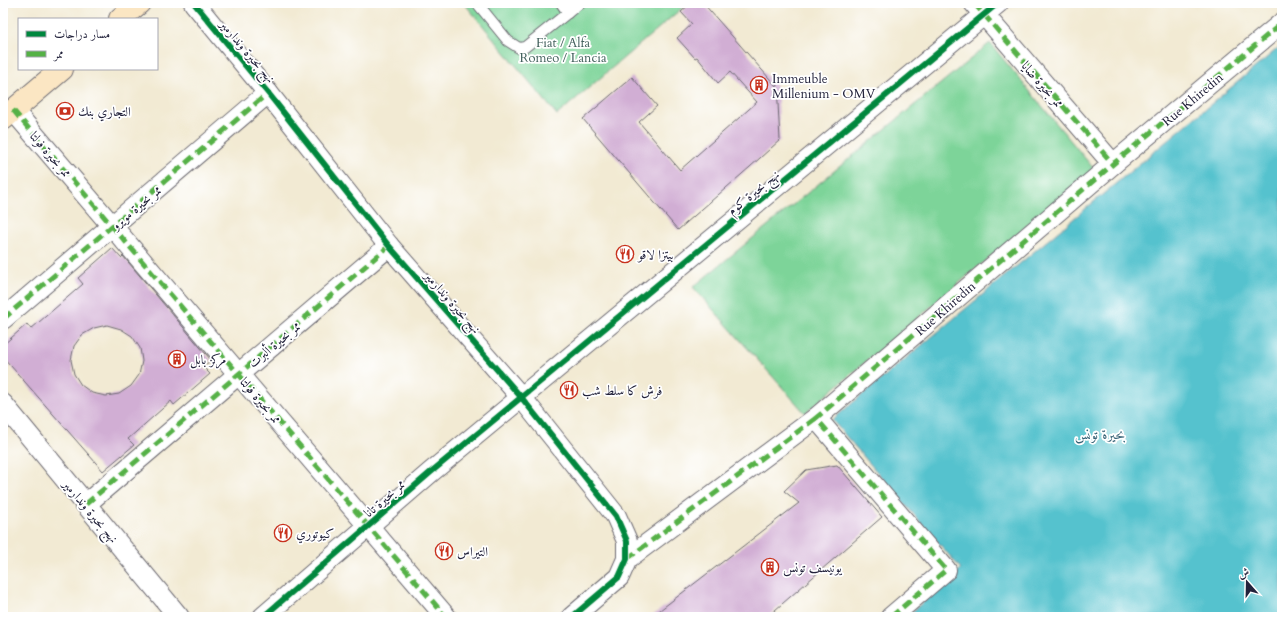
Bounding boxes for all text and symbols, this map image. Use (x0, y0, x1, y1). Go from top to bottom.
street label: نهج بحيرة وندارمير (213, 15, 279, 88)
legend (18, 18, 158, 70)
text: مسار دراجات (54, 26, 110, 42)
park label: Fiat / Alfa Romeo / Lancia (519, 34, 607, 67)
text: ممر (52, 46, 64, 62)
street label: ممر بحيرة ضايا (1017, 58, 1068, 112)
street label: Rue Khiredin (1158, 69, 1227, 131)
place label: Immeuble Millenium - OMV (772, 70, 876, 103)
building icon: Immeuble Millenium - OMV (749, 75, 769, 95)
bank icon: التجاري بنك (55, 101, 75, 121)
place label: التجاري بنك (78, 103, 131, 122)
street label: ممر بحيرة فولتا (25, 128, 75, 182)
street label: نهج بحيرة كوم (724, 166, 785, 221)
street label: ممر بحيرة مويرو (106, 181, 166, 235)
restaurant icon: بيتزا لاقو (615, 244, 635, 264)
place label: بيتزا لاقو (636, 246, 674, 264)
street label: نهج بحيرة وندارمير (417, 266, 484, 339)
street label: Rue Khiredin (912, 277, 980, 340)
street label: ممر بحيرة ألبرت (245, 318, 305, 372)
building icon: مركز بابل (167, 349, 187, 369)
place label: مركز بابل (190, 351, 226, 369)
street label: ممر بحيرة فولتا (235, 374, 285, 428)
restaurant icon: فرش كا سلط شب (559, 380, 579, 400)
place label: فرش كا سلط شب (582, 382, 662, 400)
water label: بحيرة تونس (1074, 425, 1126, 444)
street label: نهج بحيرة وندارمير (56, 475, 122, 548)
street label: ممر بحيرة تانا (360, 476, 409, 522)
restaurant icon: كيوتوري (273, 523, 293, 543)
place label: كيوتوري (296, 525, 334, 544)
restaurant icon: التيراس (434, 541, 454, 561)
place label: التيراس (457, 543, 488, 561)
building icon: يونيسف تونس (760, 557, 780, 577)
place label: يونيسف تونس (783, 559, 843, 577)
north arrow (1227, 562, 1267, 602)
text: ش (1236, 564, 1252, 582)

